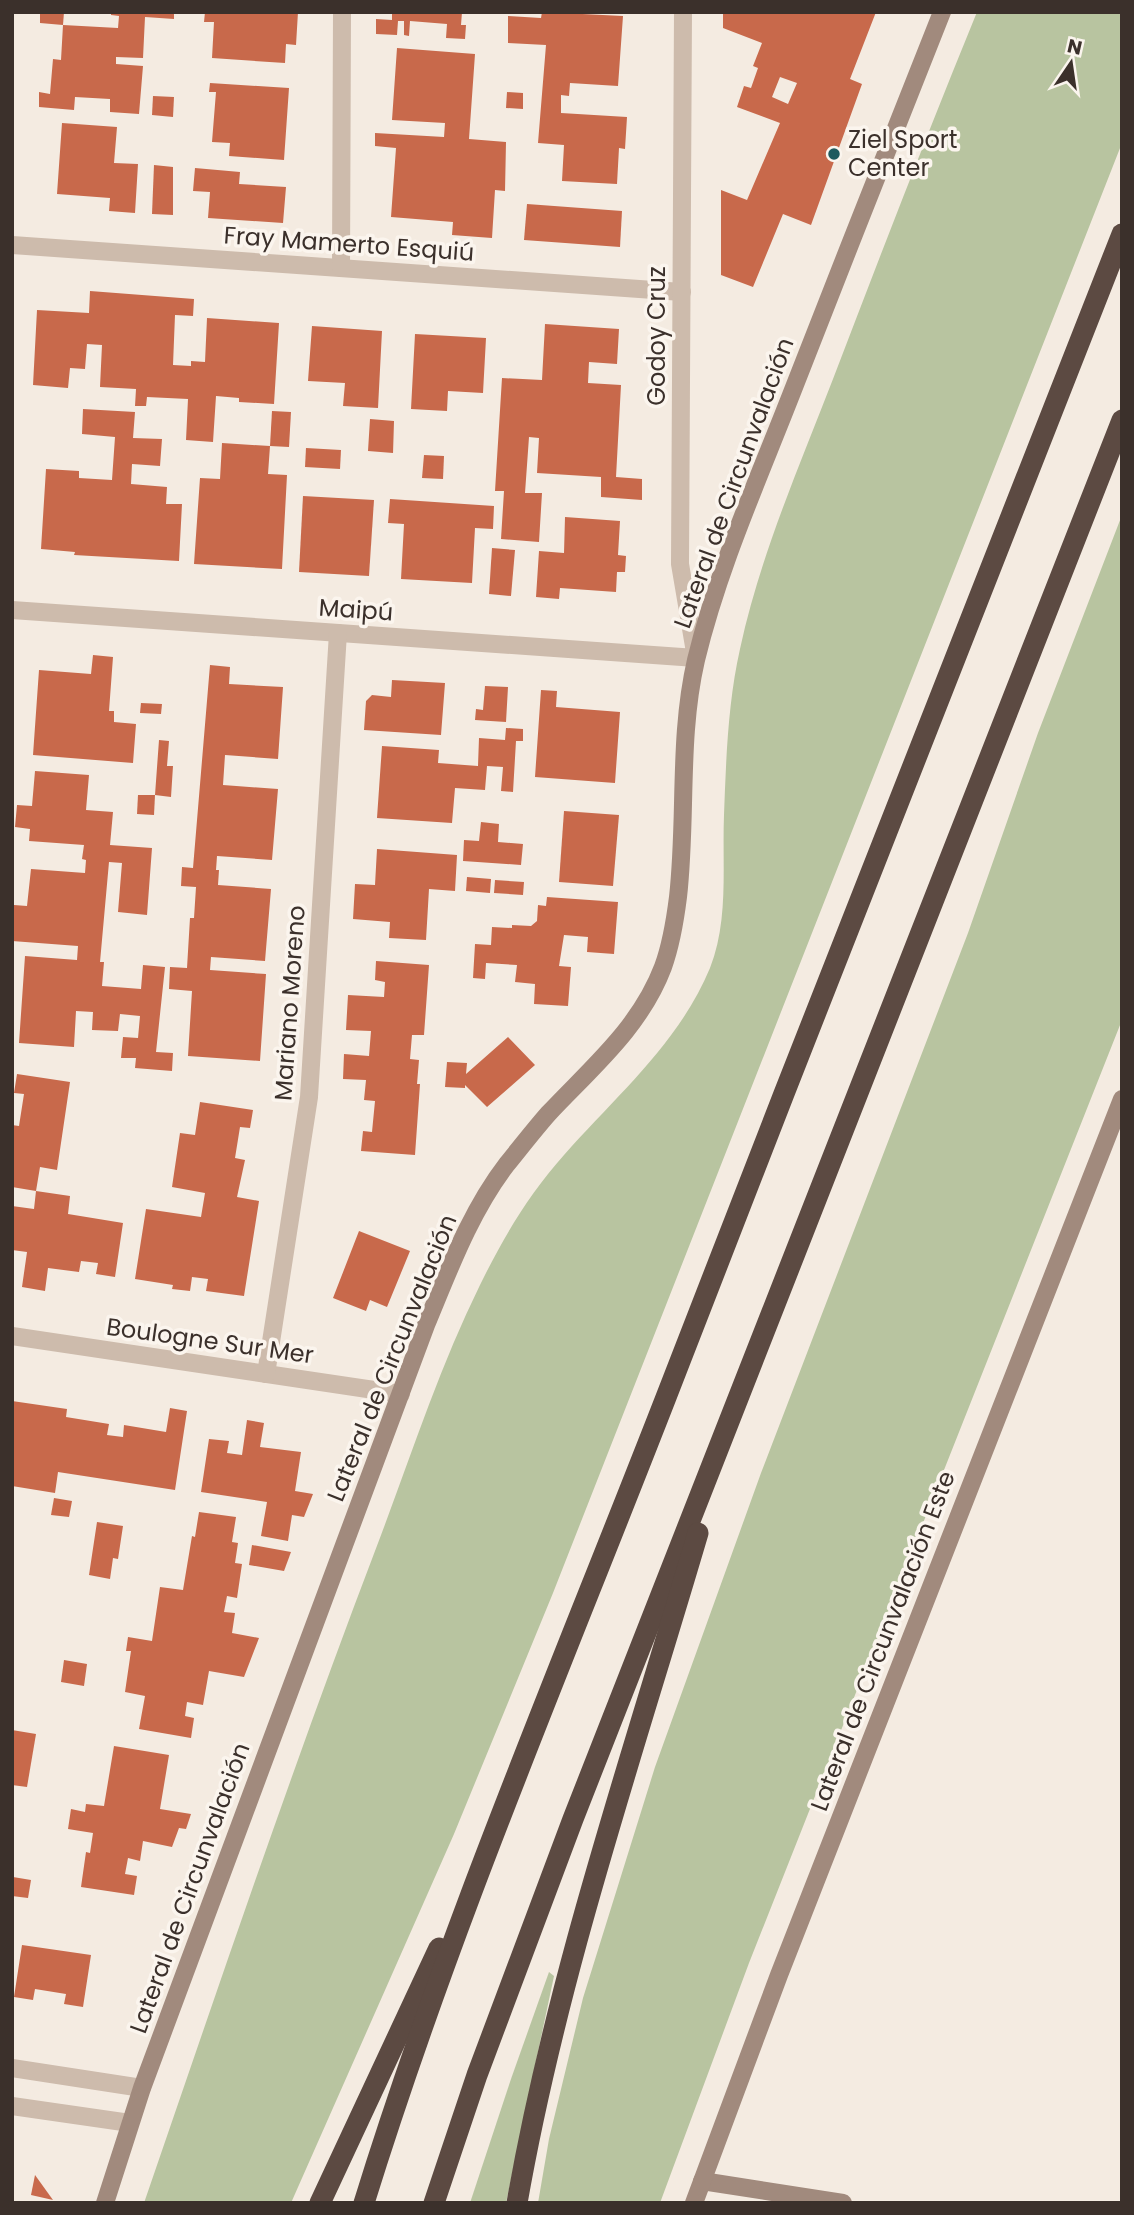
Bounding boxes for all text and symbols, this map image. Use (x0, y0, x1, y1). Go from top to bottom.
north arrow (1036, 28, 1106, 98)
text: N (1065, 32, 1085, 62)
place label: Ziel Sport Center (848, 123, 957, 184)
marker: Ziel Sport Center (826, 146, 842, 162)
street label: Fray Mamerto Esquiú (223, 218, 475, 269)
street label: Godoy Cruz (640, 266, 673, 406)
street label: Lateral de Circunvalación (666, 333, 802, 633)
street label: Maipú (318, 590, 394, 629)
street label: Mariano Moreno (266, 904, 313, 1102)
street label: Lateral de Circunvalación (319, 1209, 464, 1506)
street label: Boulogne Sur Mer (104, 1310, 316, 1371)
street label: Lateral de Circunvalación Este (802, 1466, 963, 1816)
street label: Lateral de Circunvalación (122, 1738, 258, 2038)

